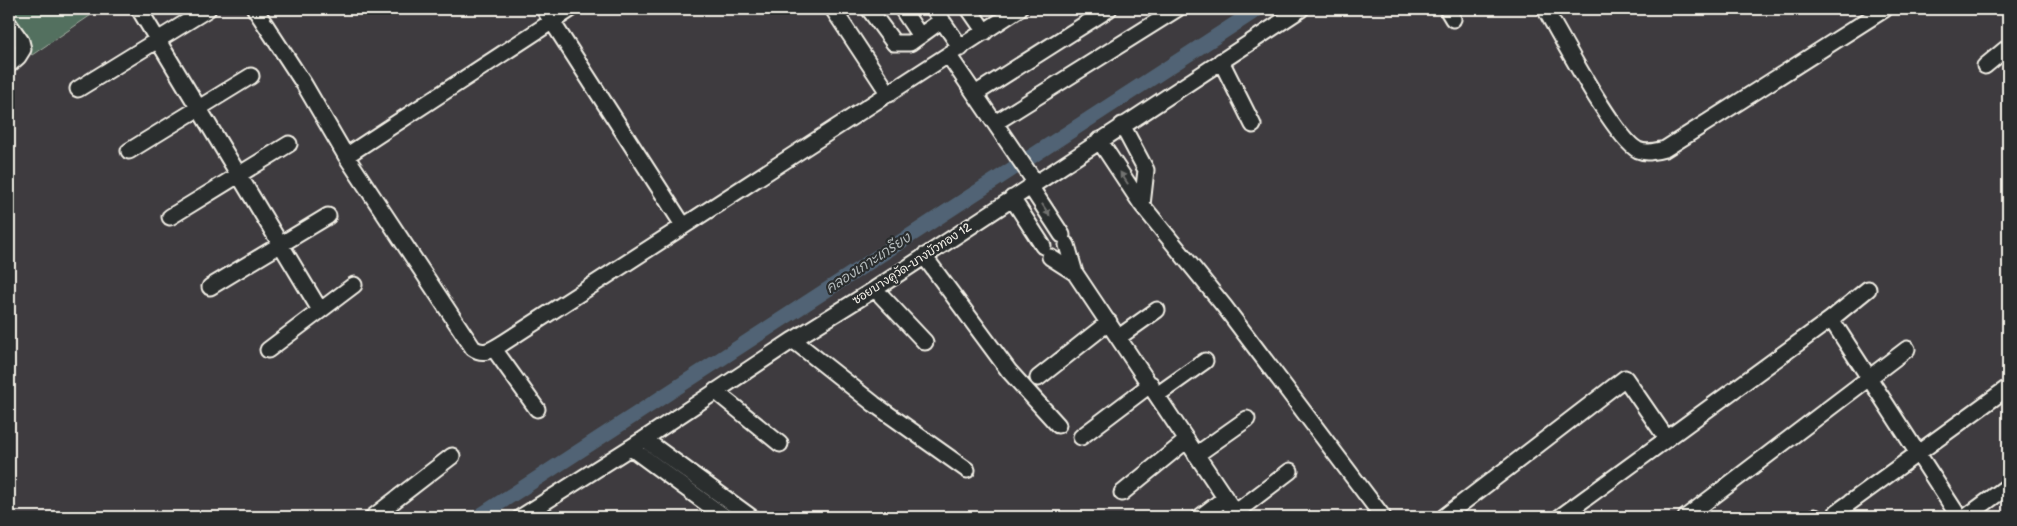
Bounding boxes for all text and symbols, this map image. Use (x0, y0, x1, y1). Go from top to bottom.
one-way arrow (1119, 171, 1129, 185)
one-way arrow (1041, 203, 1051, 217)
street label: ซอยบางคูวัด-บางบัวทอง 12 (850, 220, 975, 309)
water label: คลองเกาะเกรียง (822, 227, 915, 297)

